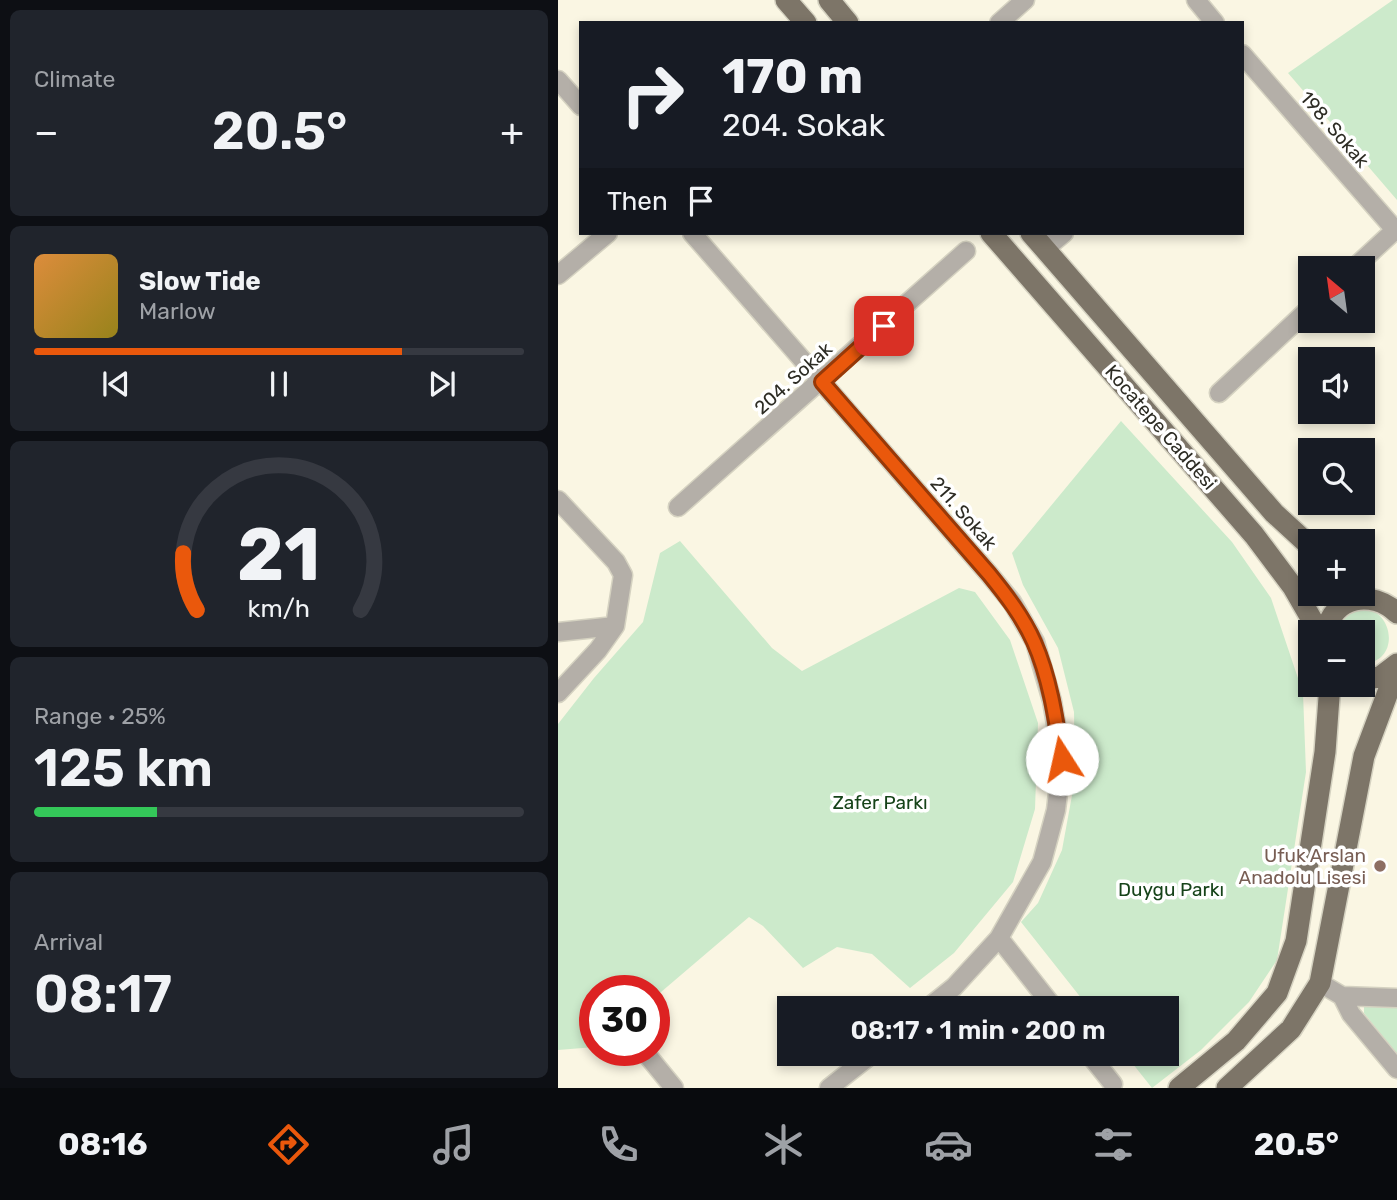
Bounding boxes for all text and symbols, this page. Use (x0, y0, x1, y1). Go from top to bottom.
text: 170 m (722, 47, 863, 105)
icon: right (607, 49, 698, 140)
text: Climate (34, 65, 115, 93)
street label: 198. Sokak (1295, 87, 1374, 172)
text: 20.5° (212, 100, 347, 162)
text: 204. Sokak (722, 106, 885, 144)
text: − (34, 109, 59, 155)
text: + (500, 109, 524, 155)
icon: arrive (682, 182, 720, 220)
text: Then (607, 186, 668, 217)
north arrow (1298, 256, 1375, 332)
map controls (1298, 256, 1375, 697)
text: Slow Tide (139, 266, 261, 297)
pin (854, 296, 914, 356)
text: Marlow (139, 297, 216, 325)
icon: arrive (865, 307, 903, 345)
street label: 204. Sokak (750, 337, 837, 419)
button: sound (1298, 347, 1375, 424)
street label: Kocatepe Caddesi (1100, 360, 1221, 495)
icon: previous (97, 365, 135, 403)
icon: pause (260, 365, 298, 403)
icon: next (423, 365, 461, 403)
button: search (1298, 438, 1375, 515)
street label: 211. Sokak (926, 472, 1002, 555)
text: 21 (237, 512, 321, 598)
button: + (1298, 529, 1375, 606)
text: km/h (248, 594, 310, 623)
button: − (1298, 620, 1375, 697)
text: Range · 25% (34, 702, 166, 730)
position arrow (1025, 722, 1099, 796)
text: 125 km (34, 737, 213, 799)
park label: Zafer Parkı (832, 791, 928, 814)
place label: Ufuk Arslan Anadolu Lisesi (1238, 844, 1366, 889)
marker: Ufuk Arslan Anadolu Lisesi (1372, 858, 1388, 874)
park label: Duygu Parkı (1118, 878, 1224, 901)
text: Arrival (34, 928, 103, 956)
text: 08:17 (34, 963, 172, 1025)
speed limit sign: 30 (579, 975, 670, 1066)
text: 08:17 · 1 min · 200 m (850, 1015, 1106, 1046)
icon: directions (264, 1120, 313, 1169)
icon: music (429, 1120, 478, 1169)
icon: phone (594, 1120, 643, 1169)
icon: climate (759, 1120, 808, 1169)
icon: car (924, 1120, 973, 1169)
icon: filters (1089, 1120, 1138, 1169)
text: 08:16 (58, 1125, 148, 1163)
text: 20.5° (1254, 1125, 1339, 1163)

